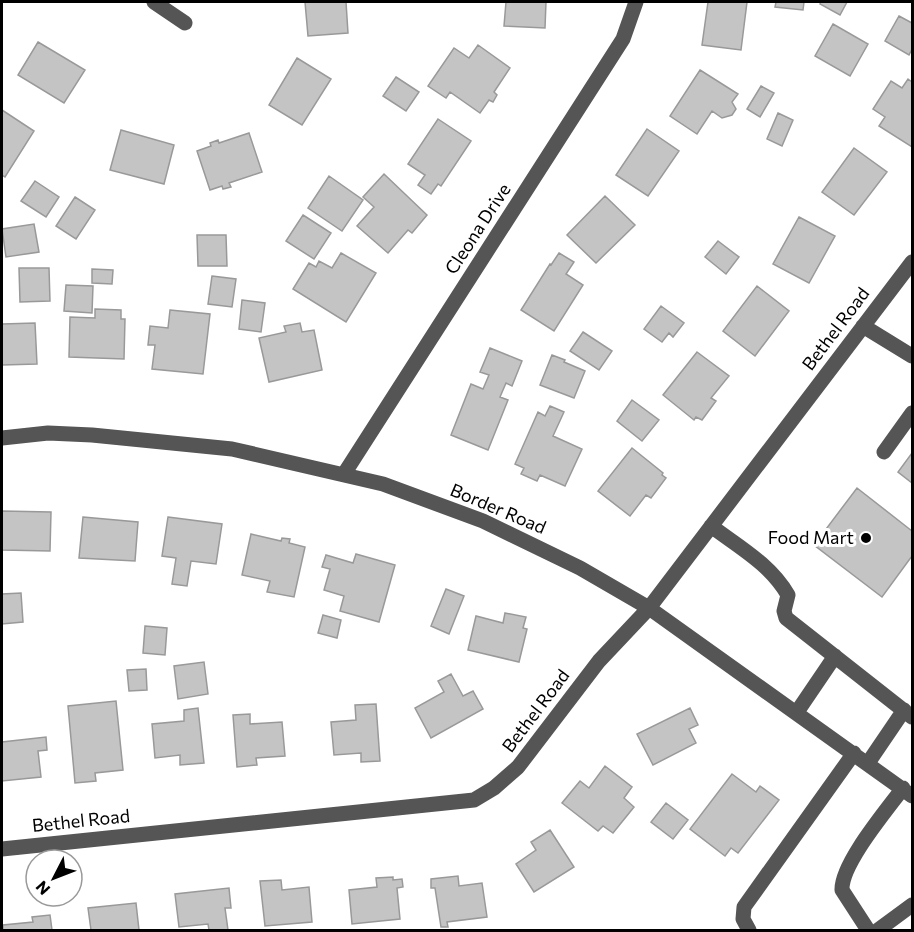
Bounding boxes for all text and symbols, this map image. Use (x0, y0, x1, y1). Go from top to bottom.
street label: Cleona Drive (440, 179, 515, 278)
street label: Bethel Road (797, 283, 874, 374)
street label: Border Road (447, 478, 550, 538)
place label: Food Mart (768, 526, 854, 548)
marker: Food Mart (859, 531, 873, 545)
street label: Bethel Road (497, 665, 574, 756)
street label: Bethel Road (31, 804, 131, 836)
north arrow (24, 848, 84, 908)
text: N (31, 878, 54, 899)

